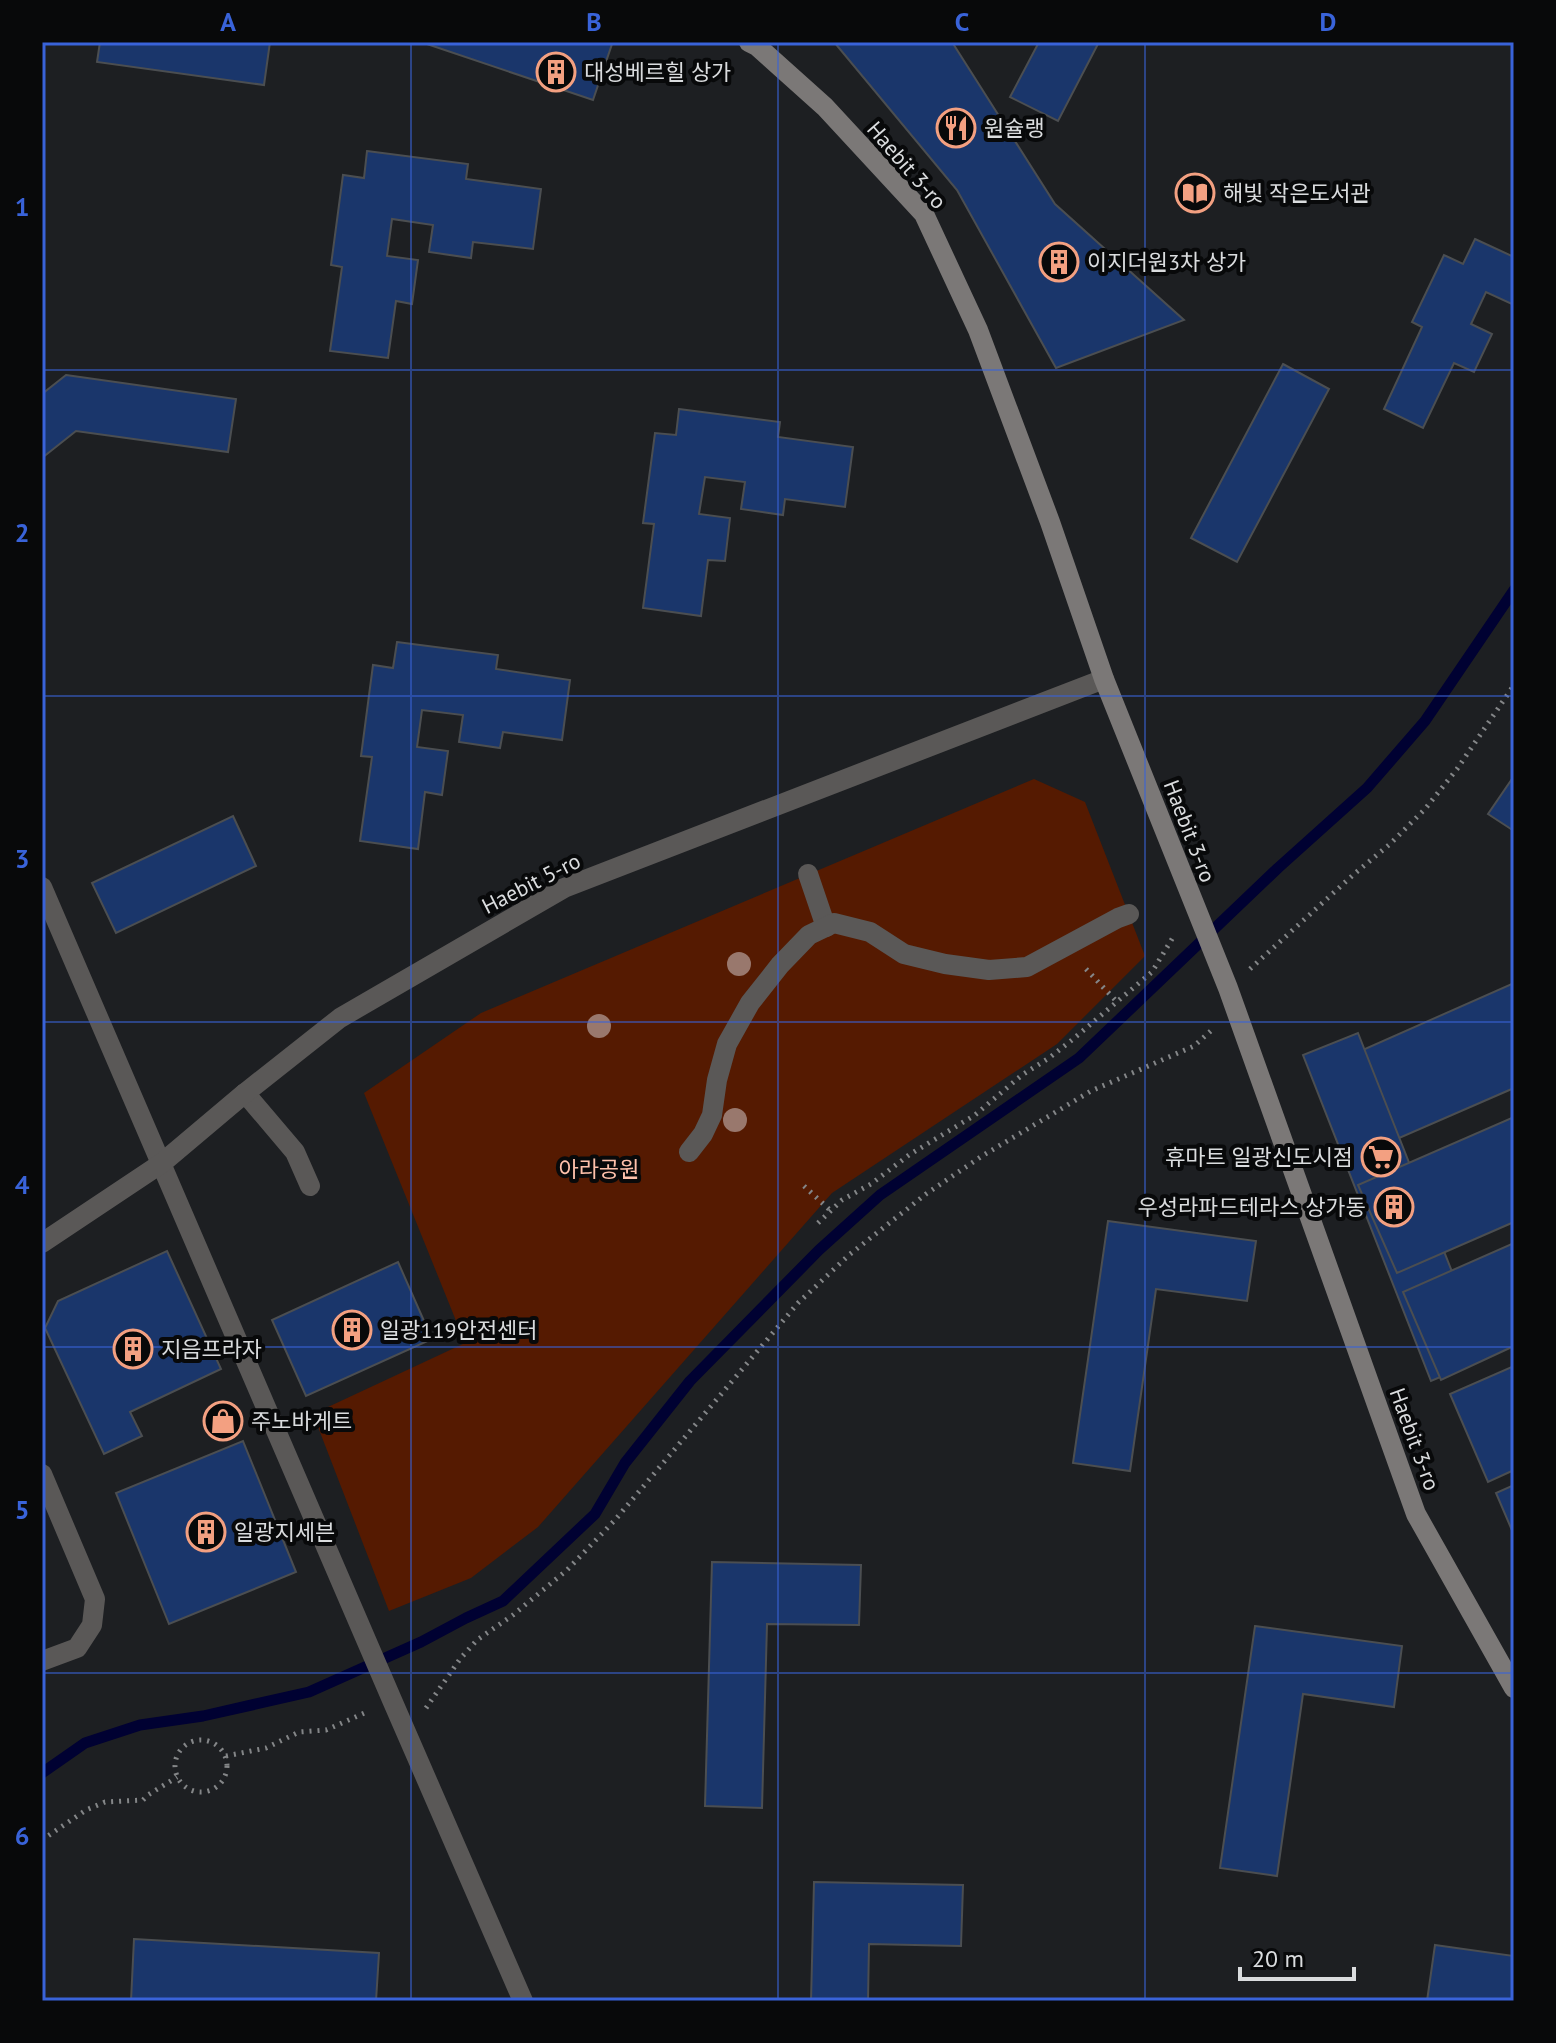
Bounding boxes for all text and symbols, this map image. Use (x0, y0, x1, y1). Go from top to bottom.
text: A (220, 5, 236, 38)
text: B (586, 5, 602, 38)
text: C (955, 5, 969, 38)
text: D (1320, 5, 1336, 38)
building icon: 대성베르힐 상가 (535, 51, 577, 93)
place label: 대성베르힐 상가 (584, 58, 732, 86)
restaurant icon: 원슐랭 (935, 107, 977, 149)
place label: 원슐랭 (984, 114, 1045, 142)
street label: Haebit 3-ro (861, 115, 953, 215)
library icon: 해빛 작은도서관 (1174, 172, 1216, 214)
place label: 해빛 작은도서관 (1223, 179, 1371, 207)
text: 1 (15, 190, 29, 223)
building icon: 이지더원3차 상가 (1038, 241, 1080, 283)
place label: 이지더원3차 상가 (1087, 248, 1247, 276)
text: 2 (15, 516, 29, 549)
street label: Haebit 3-ro (1158, 776, 1222, 886)
text: 3 (15, 842, 29, 875)
street label: Haebit 5-ro (477, 846, 585, 920)
supermarket icon: 휴마트 일광신도시점 (1360, 1136, 1402, 1178)
place label: 휴마트 일광신도시점 (1165, 1143, 1353, 1171)
park label: 아라공원 (559, 1155, 639, 1183)
text: 4 (15, 1168, 30, 1201)
building icon: 우성라파드테라스 상가동 (1373, 1186, 1415, 1228)
place label: 우성라파드테라스 상가동 (1137, 1193, 1366, 1221)
building icon: 일광119안전센터 (331, 1309, 373, 1351)
place label: 일광119안전센터 (380, 1316, 537, 1344)
building icon: 지음프라자 (112, 1328, 154, 1370)
place label: 지음프라자 (161, 1335, 262, 1363)
street label: Haebit 3-ro (1384, 1384, 1446, 1494)
shop icon: 주노바게트 (202, 1400, 244, 1442)
place label: 주노바게트 (251, 1407, 352, 1435)
text: 5 (15, 1493, 29, 1526)
building icon: 일광지세븐 (185, 1511, 227, 1553)
place label: 일광지세븐 (234, 1518, 335, 1546)
text: 6 (15, 1819, 29, 1852)
scale bar (1240, 1931, 1354, 1981)
text: 20 m (1252, 1943, 1304, 1974)

